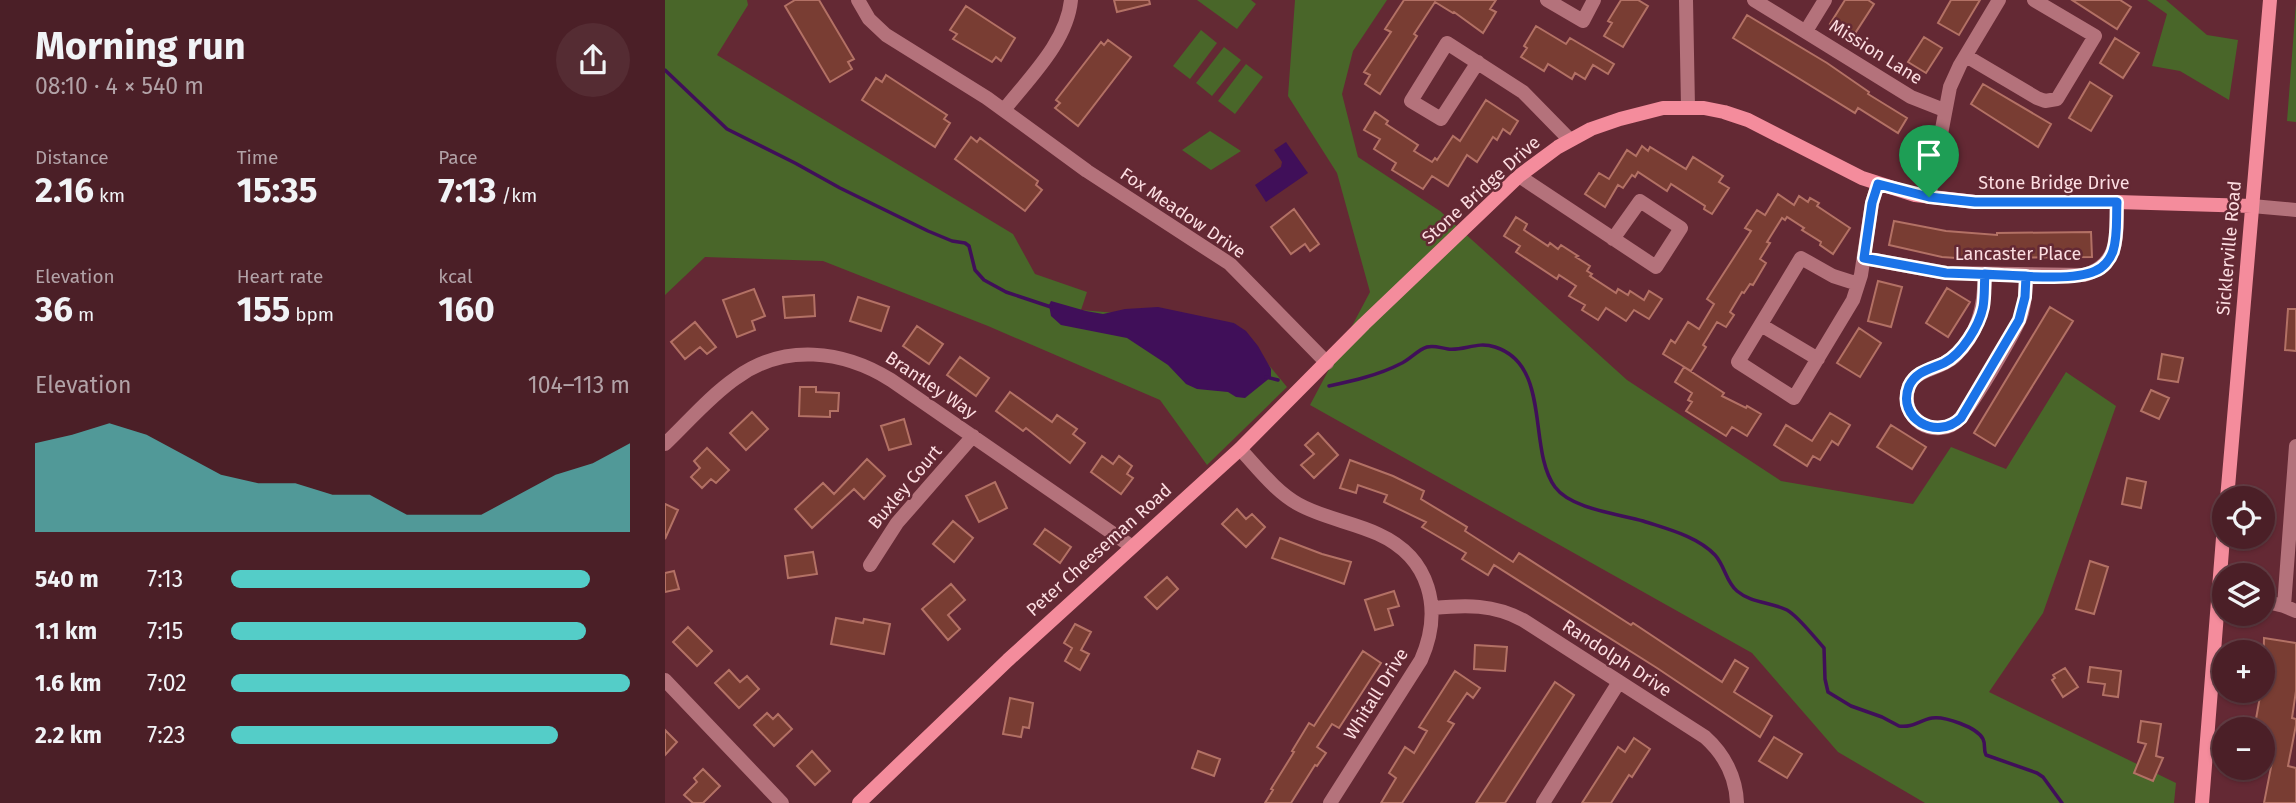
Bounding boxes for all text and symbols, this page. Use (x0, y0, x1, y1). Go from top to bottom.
street label: Mission Lane (1825, 15, 1927, 89)
text: Morning run (35, 23, 246, 69)
button: share (556, 23, 630, 97)
text: 08:10 · 4 × 540 m (35, 72, 204, 100)
pin (1899, 125, 1959, 197)
street label: Stone Bridge Drive (1417, 131, 1545, 249)
icon: arrive (1910, 136, 1948, 174)
text: Distance (35, 146, 109, 169)
text: Time (237, 146, 278, 169)
text: Pace (438, 146, 478, 169)
street label: Fox Meadow Drive (1116, 163, 1250, 263)
text: 2.16 (35, 169, 94, 211)
text: 15:35 (237, 169, 318, 211)
text: 7:13 (438, 169, 496, 211)
street label: Stone Bridge Drive (1978, 172, 2130, 194)
street label: Sicklerville Road (2212, 180, 2246, 316)
text: km (94, 184, 125, 207)
text: /km (496, 184, 537, 207)
street label: Lancaster Place (1955, 243, 2081, 265)
text: Elevation (35, 265, 115, 288)
text: Heart rate (237, 265, 323, 288)
text: kcal (438, 265, 473, 288)
text: 36 (35, 288, 73, 330)
text: 155 (237, 288, 290, 330)
text: 160 (438, 288, 495, 330)
text: m (73, 303, 94, 326)
text: bpm (290, 303, 334, 326)
street label: Brantley Way (881, 346, 981, 424)
text: Elevation (35, 371, 131, 399)
text: 104–113 m (528, 371, 630, 399)
street label: Buxley Court (864, 440, 947, 533)
street label: Peter Cheeseman Road (1022, 479, 1176, 621)
map controls (2212, 486, 2275, 780)
button: locate (2212, 486, 2275, 549)
button: layers (2212, 563, 2275, 626)
text: 540 m (35, 565, 99, 593)
text: 7:13 (147, 565, 183, 593)
street label: Randolph Drive (1558, 615, 1676, 701)
text: 1.1 km (35, 617, 97, 645)
text: 7:15 (147, 617, 183, 645)
button: + (2212, 640, 2275, 703)
street label: Whitall Drive (1339, 644, 1413, 744)
text: 1.6 km (35, 669, 102, 697)
text: 7:02 (147, 669, 187, 697)
button: − (2212, 717, 2275, 780)
text: 2.2 km (35, 721, 102, 749)
text: 7:23 (147, 721, 185, 749)

